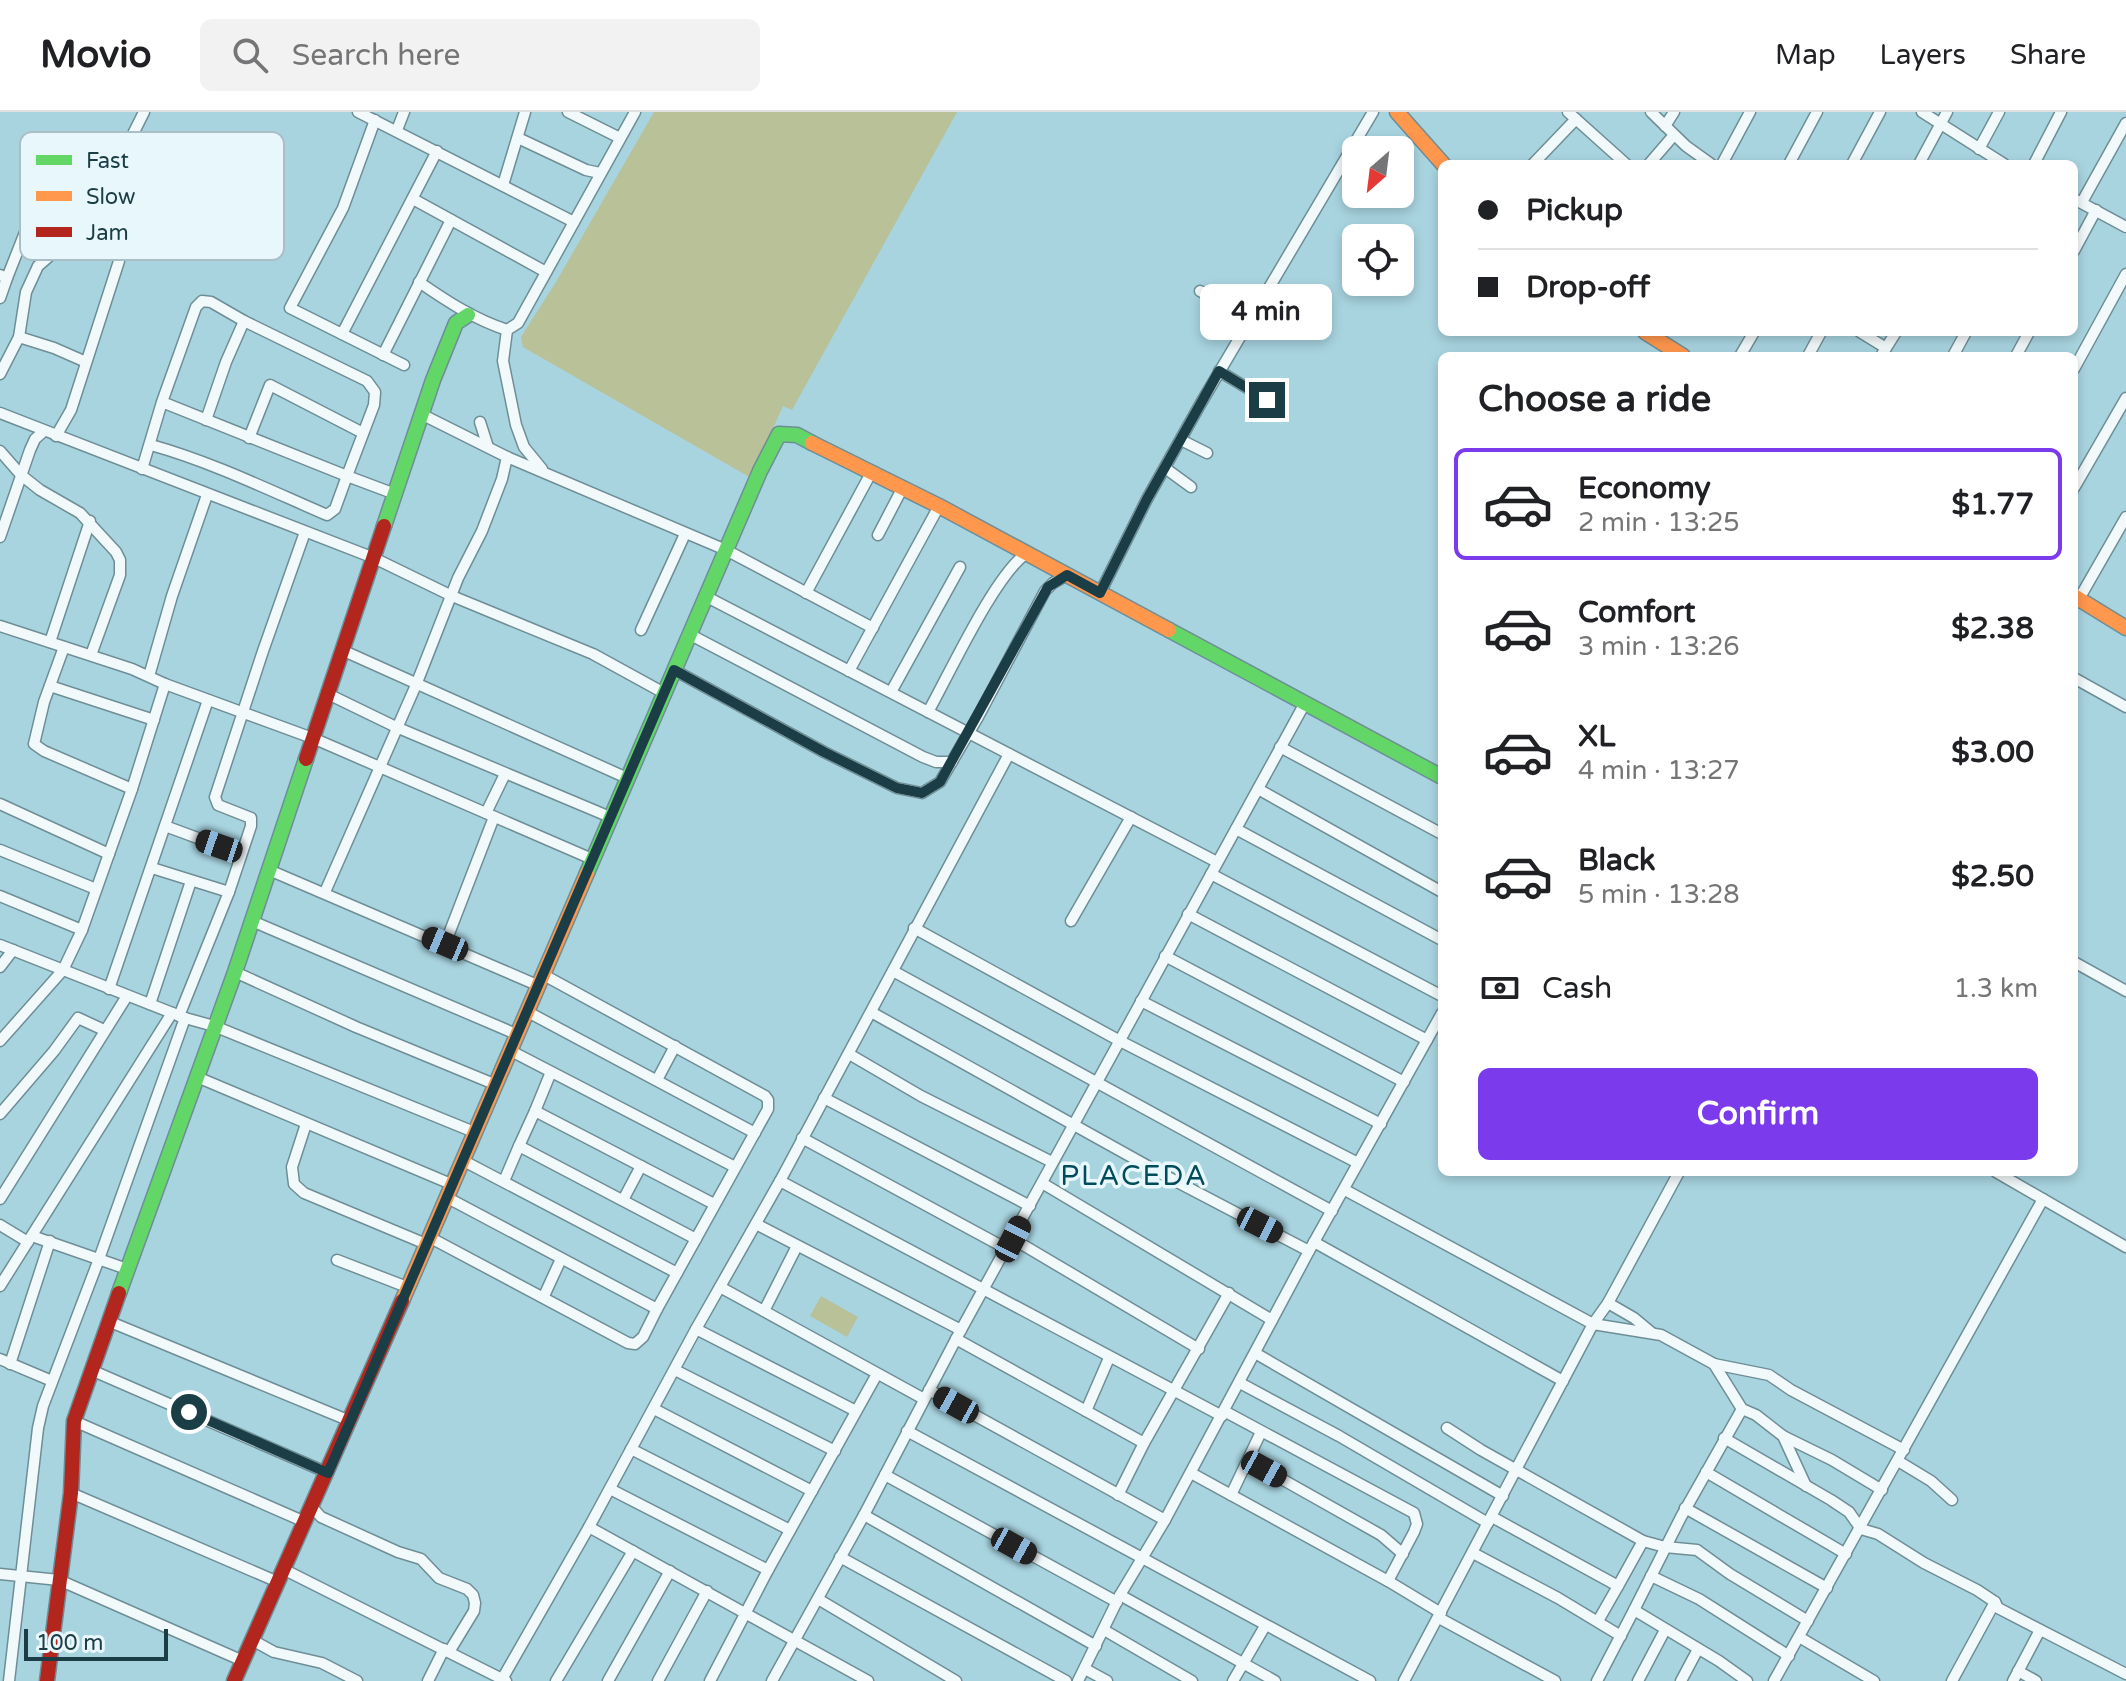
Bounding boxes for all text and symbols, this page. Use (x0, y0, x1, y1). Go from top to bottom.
search box (200, 19, 760, 91)
text: Movio (40, 32, 152, 78)
icon: search (228, 33, 272, 77)
text: Search here (292, 37, 460, 74)
text: Map (1775, 38, 1836, 72)
text: Layers (1880, 38, 1966, 72)
text: Share (2010, 38, 2086, 72)
legend (20, 132, 284, 260)
north arrow (1342, 136, 1414, 208)
map controls (1342, 136, 1414, 296)
text: Fast (86, 148, 129, 174)
text: Slow (86, 184, 136, 210)
text: Pickup (1526, 192, 1623, 229)
text: Jam (86, 220, 129, 246)
button: locate (1342, 224, 1414, 296)
text: Drop-off (1526, 269, 1650, 306)
callout: 4 min (1201, 284, 1333, 340)
text: 4 min (1231, 296, 1301, 327)
text: Choose a ride (1478, 378, 1711, 421)
route end (1249, 382, 1285, 418)
icon: car (1482, 468, 1554, 540)
text: Economy (1578, 470, 1711, 507)
text: $1.77 (1952, 486, 2034, 523)
text: 2 min · 13:25 (1578, 507, 1740, 538)
icon: car (1482, 592, 1554, 664)
text: Comfort (1578, 594, 1696, 631)
text: $2.38 (1951, 610, 2034, 647)
text: 3 min · 13:26 (1578, 631, 1740, 662)
icon: car (1482, 716, 1554, 788)
text: XL (1578, 718, 1615, 755)
text: $3.00 (1951, 734, 2034, 771)
text: 4 min · 13:27 (1578, 755, 1740, 786)
car (192, 827, 246, 865)
icon: car (1482, 840, 1554, 912)
text: Black (1578, 842, 1655, 879)
text: $2.50 (1951, 858, 2034, 895)
text: 5 min · 13:28 (1578, 879, 1740, 910)
car (418, 924, 472, 964)
icon: cash (1478, 966, 1522, 1010)
text: Cash (1542, 970, 1612, 1007)
text: 1.3 km (1954, 973, 2038, 1004)
button: Confirm (1478, 1068, 2038, 1160)
district label: PLACEDA (1060, 1159, 1208, 1193)
car (1233, 1203, 1287, 1247)
car (991, 1212, 1035, 1266)
car (929, 1383, 983, 1427)
route start (171, 1394, 207, 1430)
car (1237, 1447, 1291, 1491)
car (987, 1524, 1041, 1568)
scale bar (24, 1625, 168, 1661)
text: 100 m (36, 1630, 103, 1656)

